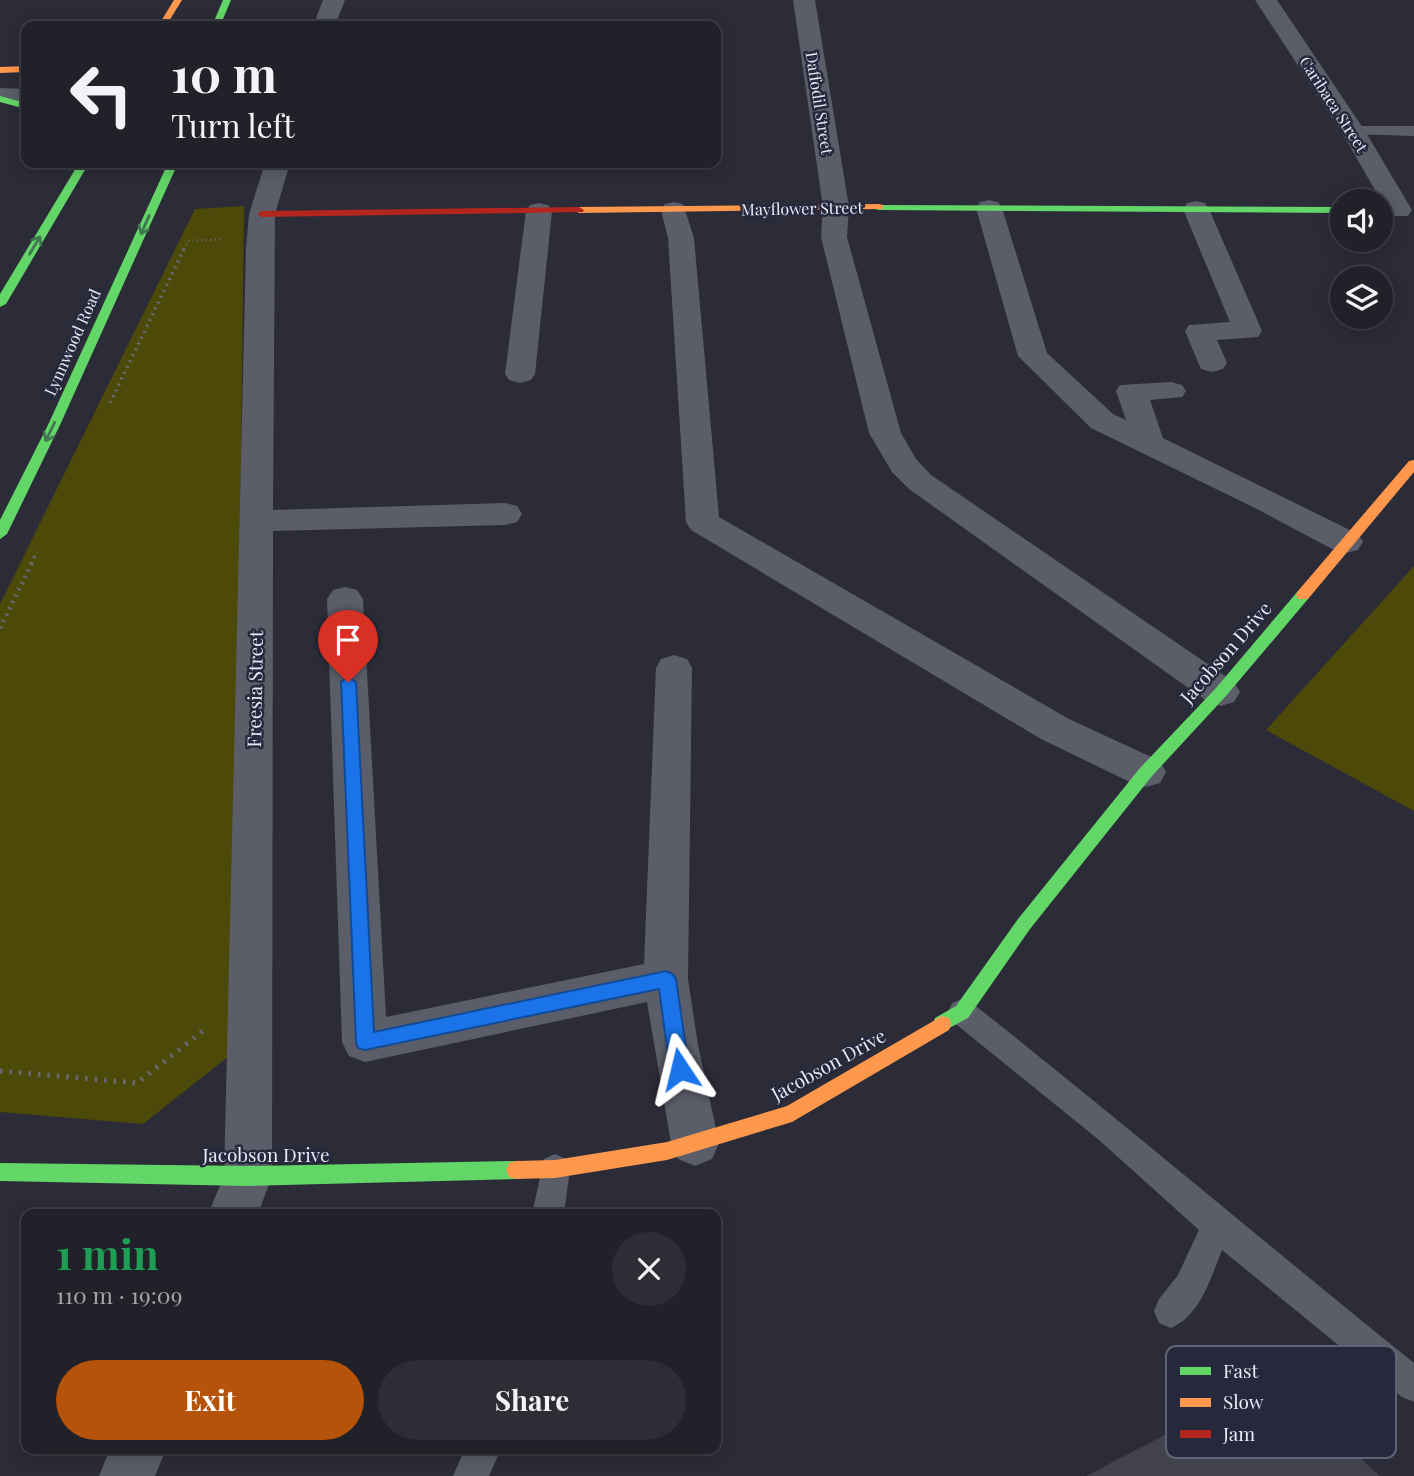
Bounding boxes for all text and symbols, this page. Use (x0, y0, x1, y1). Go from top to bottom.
text: 10 m (171, 40, 277, 105)
icon: left (56, 49, 147, 140)
street label: Daffodil Street (802, 50, 839, 156)
street label: Caribaea Street (1295, 52, 1373, 156)
text: Turn left (171, 103, 295, 146)
map controls (1330, 189, 1393, 329)
button: sound (1330, 189, 1393, 252)
street label: Mayflower Street (741, 196, 864, 220)
one-way arrow (138, 214, 151, 235)
one-way arrow (28, 236, 42, 256)
button: layers (1330, 266, 1393, 329)
street label: Lynnwood Road (39, 285, 105, 399)
one-way arrow (43, 421, 57, 442)
street label: Jacobson Drive (1173, 596, 1276, 709)
pin (318, 610, 378, 682)
icon: arrive (329, 621, 367, 659)
street label: Freesia Street (240, 630, 268, 748)
street label: Jacobson Drive (765, 1022, 890, 1107)
position arrow (643, 1032, 717, 1106)
street label: Jacobson Drive (201, 1141, 330, 1167)
text: 1 min (56, 1225, 159, 1281)
button: close (612, 1232, 686, 1306)
text: 110 m · 19:09 (56, 1279, 182, 1310)
legend (1166, 1346, 1396, 1458)
text: Fast (1223, 1357, 1259, 1383)
button: Exit (56, 1360, 364, 1440)
button: Share (378, 1360, 686, 1440)
text: Slow (1223, 1388, 1264, 1414)
text: Jam (1222, 1420, 1255, 1446)

